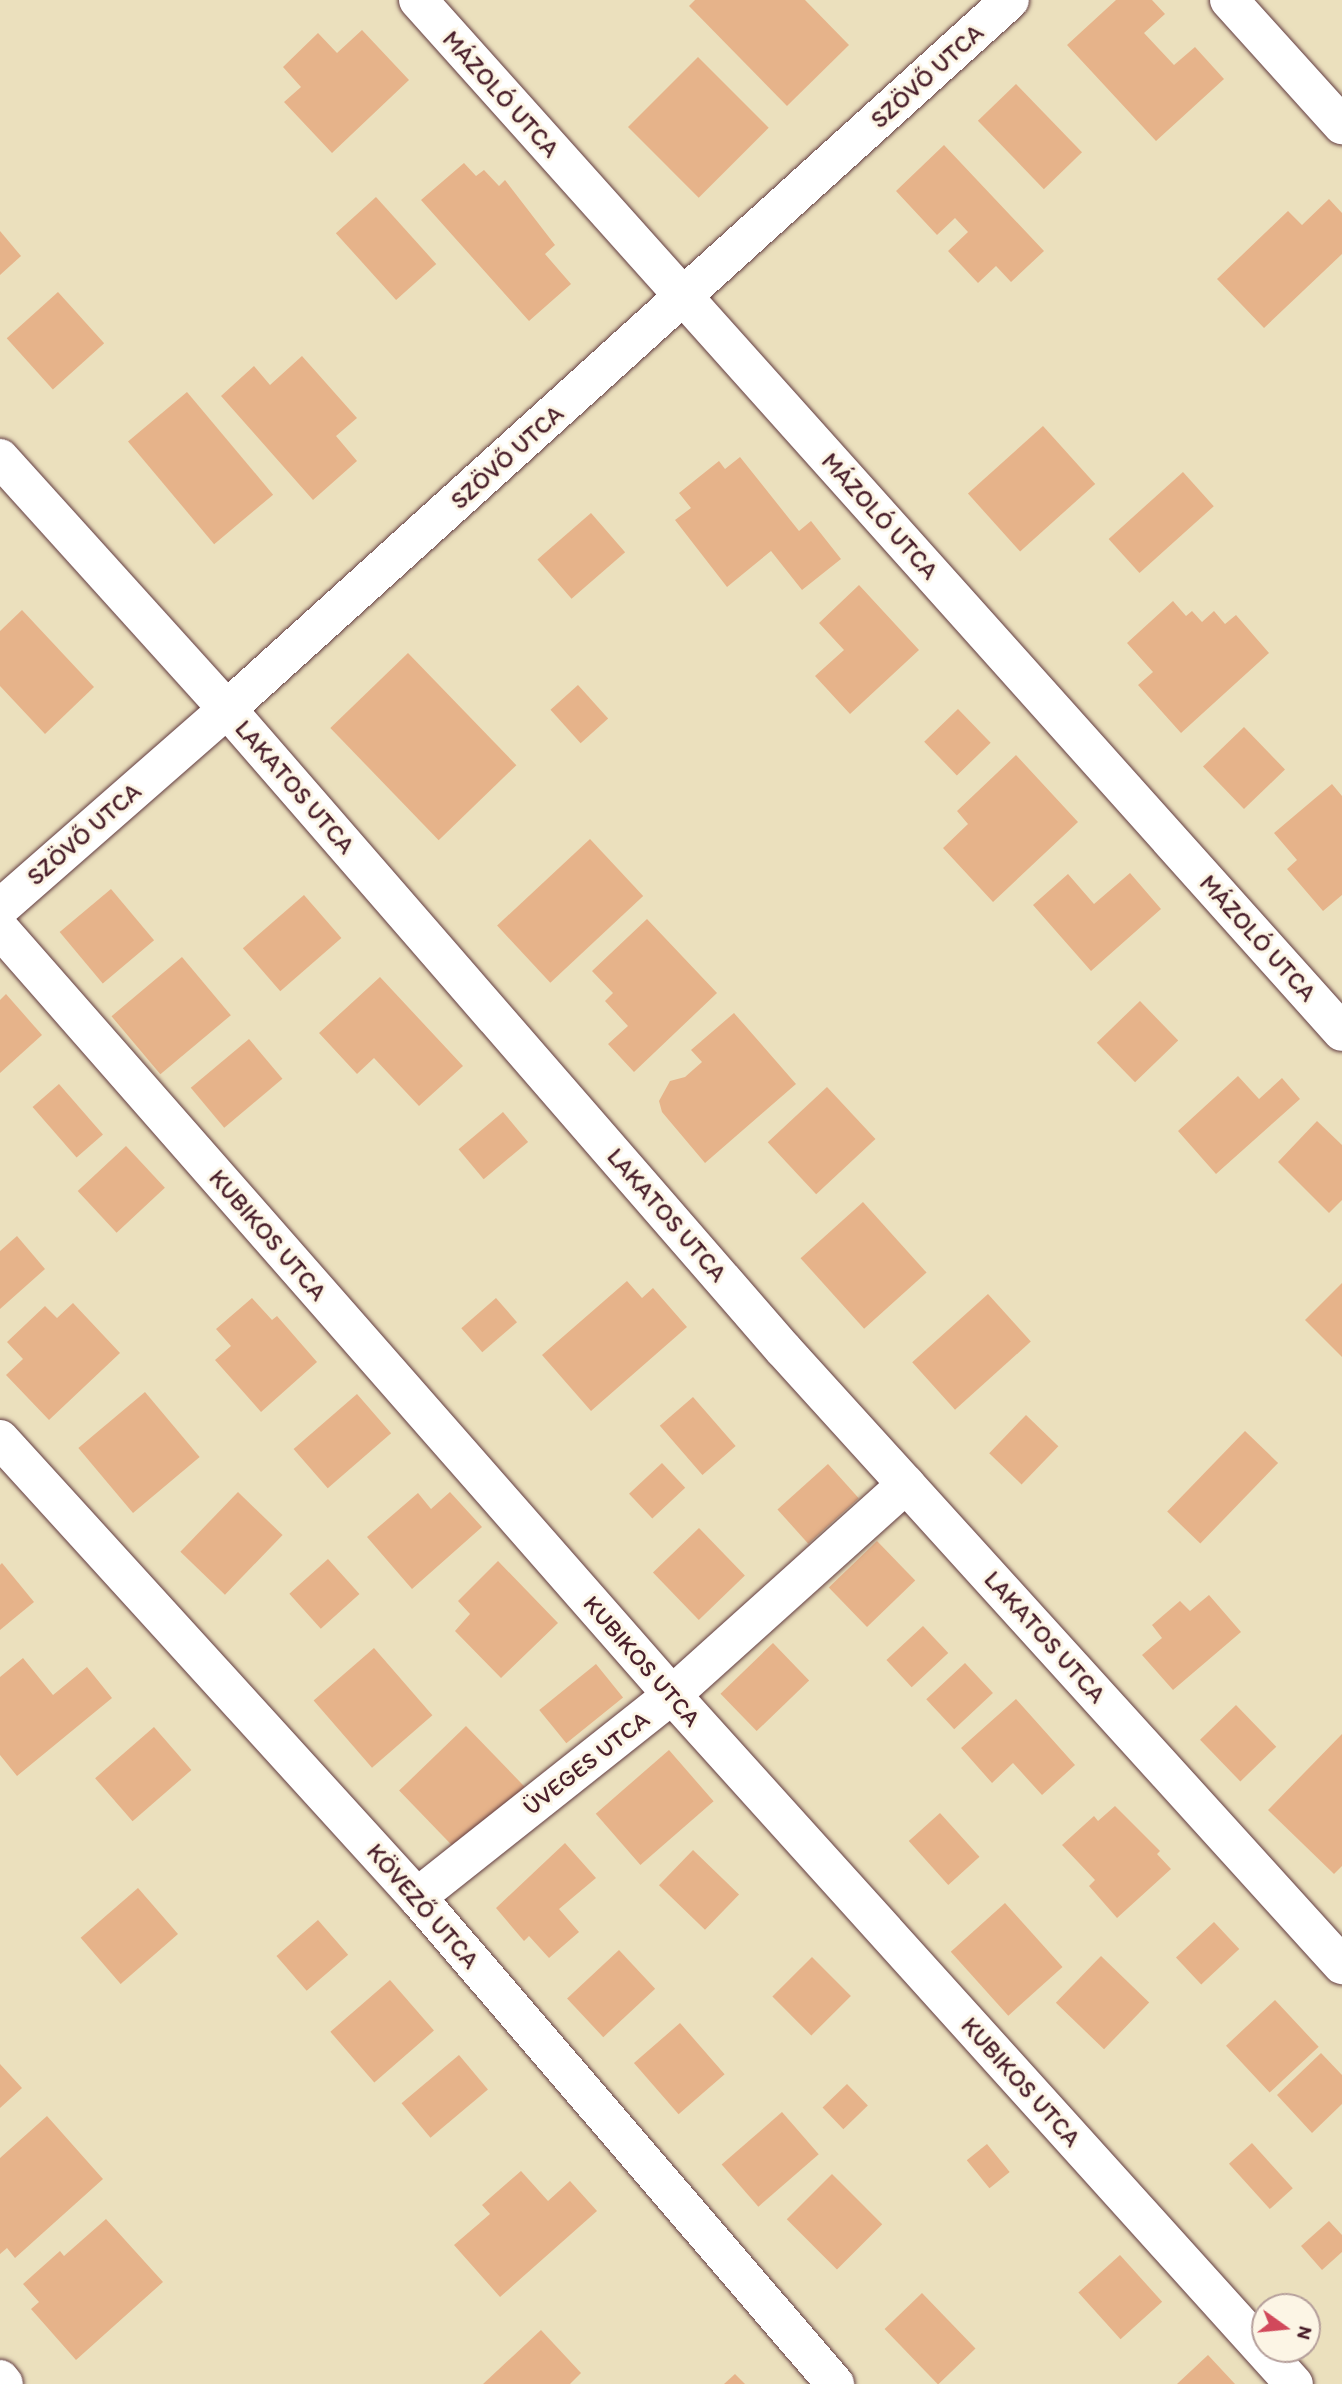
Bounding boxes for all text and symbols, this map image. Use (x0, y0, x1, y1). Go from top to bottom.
street label: SZÖVŐ UTCA (865, 18, 989, 134)
street label: MÁZOLÓ UTCA (437, 25, 565, 163)
street label: SZÖVŐ UTCA (445, 399, 569, 515)
street label: MÁZOLÓ UTCA (816, 447, 944, 585)
street label: LAKATOS UTCA (229, 714, 361, 860)
street label: SZÖVŐ UTCA (21, 777, 147, 891)
street label: MÁZOLÓ UTCA (1194, 869, 1322, 1007)
street label: LAKATOS UTCA (601, 1142, 733, 1288)
street label: KUBIKOS UTCA (203, 1164, 333, 1306)
street label: LAKATOS UTCA (978, 1565, 1112, 1709)
street label: KUBIKOS UTCA (577, 1590, 707, 1732)
street label: ÜVEGES UTCA (517, 1705, 655, 1821)
street label: KÖVEZŐ UTCA (361, 1838, 485, 1974)
street label: KUBIKOS UTCA (955, 2011, 1087, 2153)
north arrow (1251, 2293, 1321, 2363)
text: N (1292, 2324, 1318, 2342)

